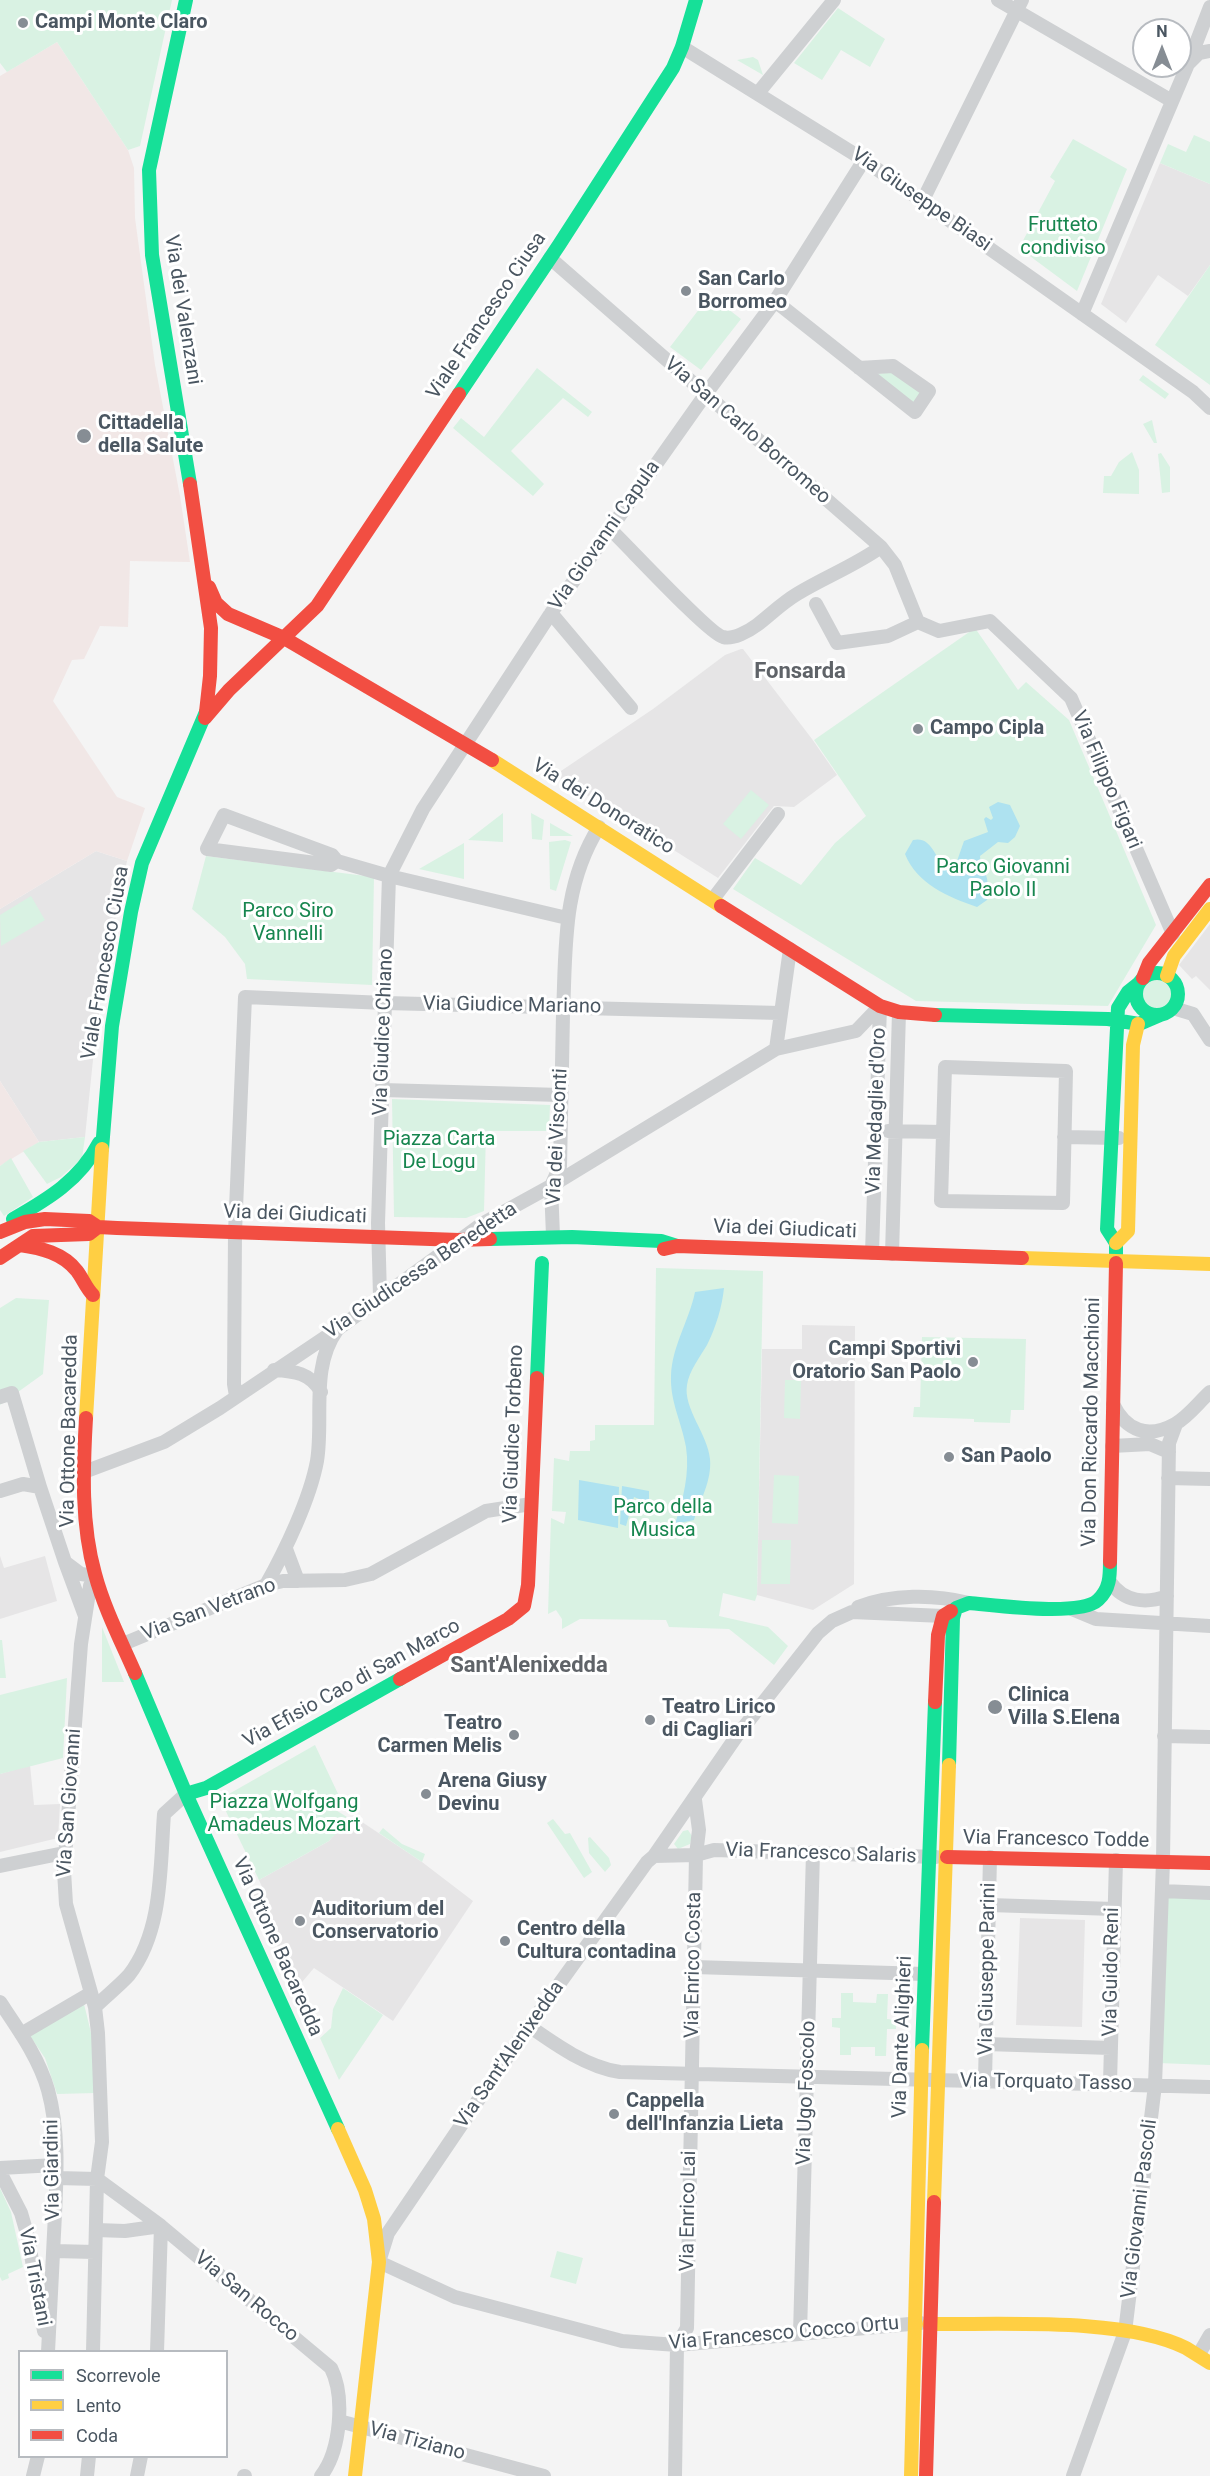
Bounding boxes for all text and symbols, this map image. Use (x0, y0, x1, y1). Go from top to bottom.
place label: Campi Monte Claro (35, 11, 208, 35)
marker: Campi Monte Claro (16, 16, 30, 30)
north arrow (1132, 18, 1192, 78)
text: N (1156, 22, 1168, 41)
street label: Via Giuseppe Biasi (846, 143, 996, 257)
park label: Frutteto condiviso (1020, 214, 1106, 261)
street label: Viale Francesco Ciusa (422, 228, 552, 404)
street label: Via dei Valenzani (158, 233, 206, 387)
place label: San Carlo Borromeo (698, 268, 787, 315)
marker: San Carlo Borromeo (679, 284, 693, 298)
street label: Via San Carlo Borromeo (659, 352, 835, 510)
place label: Cittadella della Salute (98, 412, 203, 459)
marker: Cittadella della Salute (75, 427, 93, 445)
street label: Via Giovanni Capula (544, 456, 666, 616)
district label: Fonsarda (754, 659, 846, 685)
street label: Via Filippo Figari (1066, 707, 1146, 853)
place label: Campo Cipla (930, 717, 1044, 741)
marker: Campo Cipla (911, 722, 925, 736)
street label: Via dei Donoratico (528, 754, 678, 860)
park label: Parco Giovanni Paolo II (936, 856, 1070, 903)
street label: Viale Francesco Ciusa (77, 864, 135, 1062)
park label: Parco Siro Vannelli (242, 900, 334, 947)
street label: Via Giudice Chiano (369, 948, 399, 1116)
street label: Via Giudice Mariano (423, 992, 601, 1020)
street label: Via Medaglie d'Oro (862, 1027, 892, 1195)
street label: Via dei Visconti (542, 1068, 574, 1206)
park label: Piazza Carta De Logu (383, 1128, 495, 1175)
street label: Via Giudicessa Benedetta (320, 1198, 522, 1344)
street label: Via dei Giudicati (223, 1201, 367, 1229)
street label: Via dei Giudicati (713, 1216, 857, 1244)
street label: Via Don Riccardo Macchioni (1078, 1297, 1106, 1547)
street label: Via Ottone Bacaredda (56, 1334, 84, 1528)
place label: Campi Sportivi Oratorio San Paolo (792, 1338, 961, 1385)
street label: Via Giudice Torbeno (499, 1344, 529, 1524)
marker: Campi Sportivi Oratorio San Paolo (966, 1355, 980, 1369)
place label: San Paolo (961, 1445, 1052, 1469)
marker: San Paolo (942, 1450, 956, 1464)
park label: Parco della Musica (613, 1496, 713, 1543)
street label: Via San Vetrano (139, 1573, 279, 1647)
street label: Via Efisio Cao di San Marco (239, 1614, 465, 1754)
district label: Sant'Alenixedda (450, 1653, 608, 1679)
place label: Clinica Villa S.Elena (1008, 1684, 1120, 1731)
place label: Teatro Lirico di Cagliari (662, 1696, 775, 1743)
marker: Clinica Villa S.Elena (986, 1698, 1004, 1716)
place label: Teatro Carmen Melis (377, 1712, 502, 1759)
marker: Teatro Lirico di Cagliari (643, 1713, 657, 1727)
street label: Via San Giovanni (53, 1728, 87, 1878)
marker: Teatro Carmen Melis (507, 1728, 521, 1742)
place label: Arena Giusy Devinu (438, 1770, 547, 1817)
marker: Arena Giusy Devinu (419, 1787, 433, 1801)
park label: Piazza Wolfgang Amadeus Mozart (208, 1791, 360, 1838)
street label: Via Francesco Todde (963, 1826, 1149, 1854)
street label: Via Francesco Salaris (725, 1839, 917, 1869)
street label: Via Ottone Bacaredda (227, 1854, 327, 2040)
street label: Via Giuseppe Parini (974, 1882, 1002, 2056)
street label: Via Enrico Costa (681, 1892, 707, 2038)
place label: Auditorium del Conservatorio (312, 1898, 444, 1945)
street label: Via Guido Reni (1099, 1907, 1125, 2037)
marker: Auditorium del Conservatorio (293, 1914, 307, 1928)
place label: Centro della Cultura contadina (517, 1918, 676, 1965)
marker: Centro della Cultura contadina (498, 1934, 512, 1948)
street label: Via Dante Alighieri (888, 1955, 918, 2119)
street label: Via Sant'Alenixedda (450, 1977, 570, 2133)
street label: Via Ugo Foscolo (792, 2020, 822, 2166)
street label: Via Torquato Tasso (960, 2069, 1132, 2097)
place label: Cappella dell'Infanzia Lieta (626, 2090, 784, 2137)
marker: Cappella dell'Infanzia Lieta (607, 2107, 621, 2121)
street label: Via Giovanni Pascoli (1117, 2118, 1163, 2300)
street label: Via Giardini (40, 2119, 66, 2221)
street label: Via Enrico Lai (676, 2150, 702, 2272)
street label: Via Tristani (13, 2226, 55, 2328)
street label: Via San Rocco (189, 2247, 303, 2347)
street label: Via Francesco Cocco Ortu (668, 2312, 900, 2356)
legend (18, 2350, 228, 2458)
text: Scorrevole (76, 2365, 161, 2386)
text: Lento (76, 2395, 121, 2416)
street label: Via Tiziano (366, 2418, 468, 2466)
text: Coda (76, 2425, 118, 2446)

